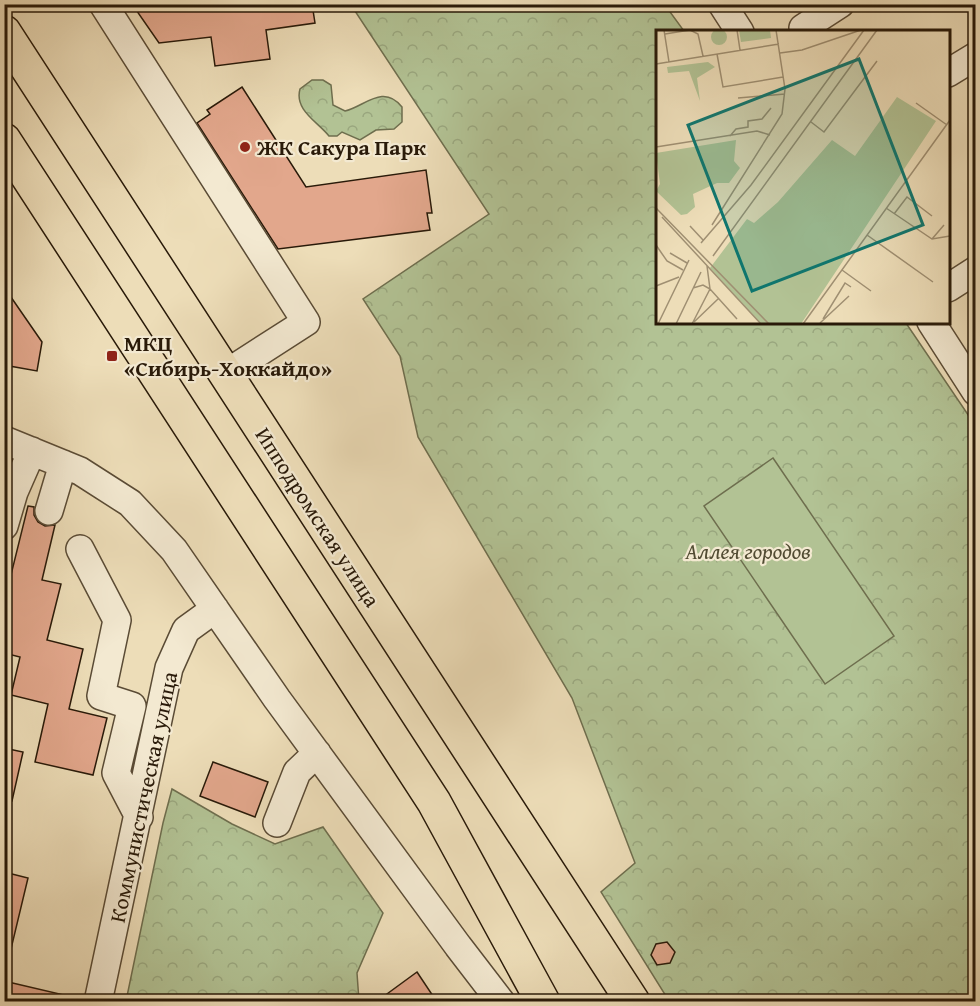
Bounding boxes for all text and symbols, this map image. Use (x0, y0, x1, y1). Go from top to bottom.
inset map (656, 30, 950, 324)
place label: ЖК Сакура Парк (256, 131, 426, 163)
marker: ЖК Сакура Парк (238, 140, 252, 154)
place label: МКЦ «Сибирь-Хоккайдо» (124, 327, 332, 384)
marker: МКЦ «Сибирь-Хоккайдо» (105, 349, 119, 363)
street label: Ипподромская улица (248, 421, 389, 614)
park label: Аллея городов (684, 535, 811, 567)
street label: Коммунистическая улица (101, 668, 185, 925)

